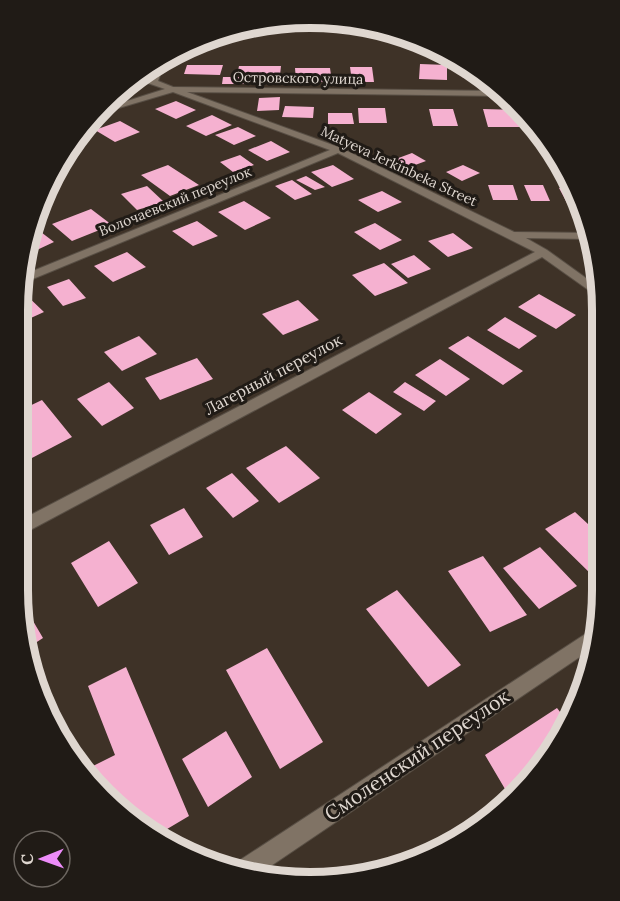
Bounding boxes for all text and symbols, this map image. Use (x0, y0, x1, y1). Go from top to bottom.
street label: Островского улица (233, 68, 363, 88)
street label: Matyeva Jerkinbeka Street (318, 122, 481, 210)
street label: Волочаевский переулок (96, 162, 254, 240)
street label: Лагерный переулок (201, 329, 346, 419)
street label: Смоленский переулок (319, 683, 514, 826)
north arrow (12, 829, 72, 889)
text: С (17, 854, 37, 865)

